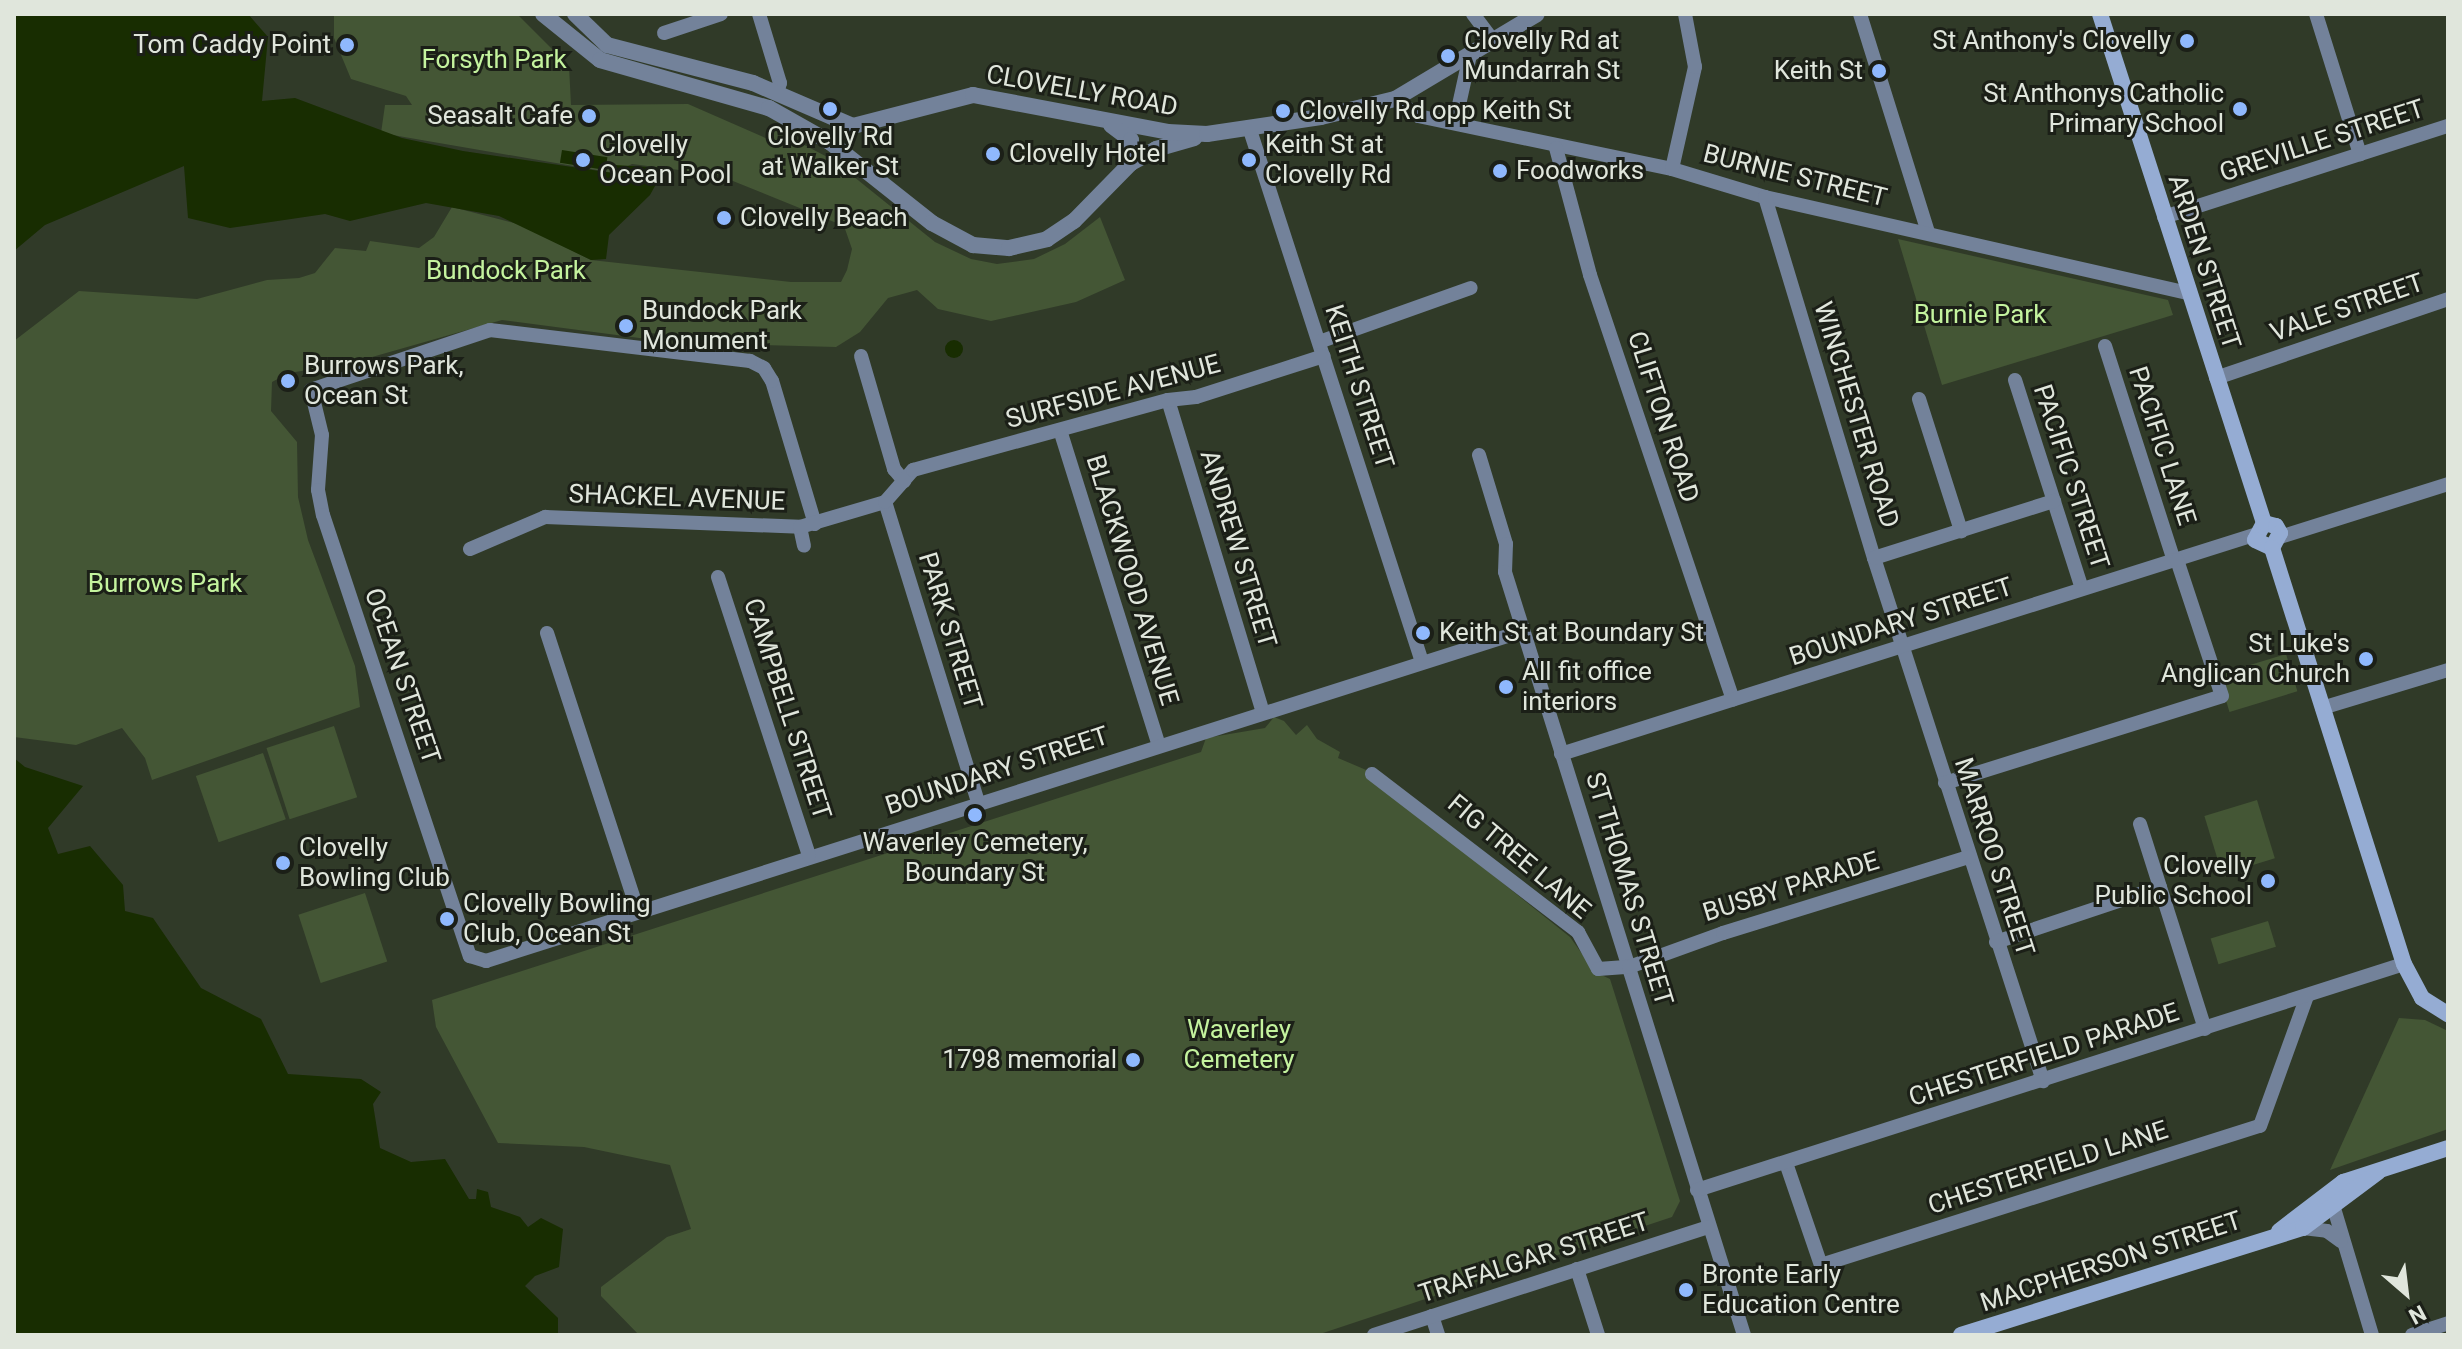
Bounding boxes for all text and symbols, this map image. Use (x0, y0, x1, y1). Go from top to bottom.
place label: Clovelly Rd at Mundarrah St (1464, 25, 1620, 86)
place label: St Anthony's Clovelly (1932, 25, 2171, 57)
place label: Tom Caddy Point (133, 29, 331, 61)
marker: St Anthony's Clovelly (2178, 32, 2196, 50)
marker: Tom Caddy Point (338, 36, 356, 54)
park label: Forsyth Park (421, 44, 567, 76)
marker: Clovelly Rd at Mundarrah St (1439, 47, 1457, 65)
place label: Keith St (1774, 55, 1863, 87)
street label: CLOVELLY ROAD (984, 59, 1180, 123)
marker: Keith St (1870, 62, 1888, 80)
place label: St Anthonys Catholic Primary School (1983, 78, 2224, 140)
street label: GREVILLE STREET (2216, 93, 2428, 189)
place label: Clovelly Rd opp Keith St (1299, 95, 1571, 127)
place label: Seasalt Cafe (427, 100, 573, 132)
marker: Clovelly Rd at Walker St (821, 100, 839, 118)
marker: St Anthonys Catholic Primary School (2231, 100, 2249, 118)
marker: Clovelly Rd opp Keith St (1274, 102, 1292, 120)
marker: Seasalt Cafe (580, 107, 598, 125)
place label: Clovelly Rd at Walker St (761, 121, 899, 182)
place label: Clovelly Ocean Pool (599, 129, 731, 190)
place label: Keith St at Clovelly Rd (1265, 129, 1391, 190)
place label: Clovelly Hotel (1009, 138, 1166, 170)
street label: BURNIE STREET (1700, 138, 1890, 214)
marker: Clovelly Hotel (984, 145, 1002, 163)
marker: Clovelly Ocean Pool (574, 151, 592, 169)
marker: Keith St at Clovelly Rd (1240, 151, 1258, 169)
place label: Foodworks (1516, 155, 1644, 187)
marker: Foodworks (1491, 162, 1509, 180)
street label: ARDEN STREET (2161, 171, 2247, 353)
place label: Clovelly Beach (740, 202, 908, 234)
marker: Clovelly Beach (715, 209, 733, 227)
park label: Bundock Park (426, 255, 586, 287)
street label: VALE STREET (2266, 267, 2428, 349)
place label: Bundock Park Monument (642, 295, 802, 356)
street label: WINCHESTER ROAD (1807, 298, 1905, 532)
park label: Burnie Park (1914, 299, 2046, 331)
street label: KEITH STREET (1318, 301, 1400, 473)
marker: Bundock Park Monument (617, 317, 635, 335)
street label: CLIFTON ROAD (1621, 327, 1705, 507)
street label: SURFSIDE AVENUE (1002, 348, 1224, 436)
place label: Burrows Park, Ocean St (304, 350, 464, 412)
street label: PACIFIC LANE (2122, 363, 2202, 529)
marker: Burrows Park, Ocean St (279, 372, 297, 390)
street label: PACIFIC STREET (2026, 381, 2116, 573)
street label: ANDREW STREET (1193, 446, 1283, 652)
street label: BLACKWOOD AVENUE (1079, 451, 1185, 709)
street label: SHACKEL AVENUE (568, 479, 786, 517)
street label: PARK STREET (911, 549, 989, 713)
park label: Burrows Park (88, 568, 242, 600)
street label: BOUNDARY STREET (1785, 571, 2017, 673)
street label: OCEAN STREET (357, 584, 447, 768)
street label: CAMPBELL STREET (737, 594, 837, 824)
place label: Keith St at Boundary St (1439, 617, 1704, 649)
marker: Keith St at Boundary St (1414, 624, 1432, 642)
place label: St Luke's Anglican Church (2161, 628, 2350, 690)
marker: St Luke's Anglican Church (2357, 650, 2375, 668)
place label: All fit office interiors (1522, 656, 1652, 718)
marker: All fit office interiors (1497, 678, 1515, 696)
street label: BOUNDARY STREET (881, 720, 1113, 822)
street label: MARROO STREET (1947, 754, 2041, 960)
street label: ST THOMAS STREET (1578, 768, 1680, 1010)
street label: FIG TREE LANE (1441, 788, 1597, 926)
marker: Waverley Cemetery, Boundary St (966, 806, 984, 824)
place label: Waverley Cemetery, Boundary St (862, 827, 1088, 888)
place label: Clovelly Bowling Club (299, 832, 450, 894)
street label: BUSBY PARADE (1699, 845, 1883, 929)
place label: Clovelly Public School (2095, 850, 2252, 912)
marker: Clovelly Bowling Club (274, 854, 292, 872)
marker: Clovelly Public School (2259, 872, 2277, 890)
place label: Clovelly Bowling Club, Ocean St (463, 888, 651, 950)
marker: Clovelly Bowling Club, Ocean St (438, 910, 456, 928)
street label: CHESTERFIELD PARADE (1905, 997, 2183, 1113)
park label: Waverley Cemetery (1184, 1014, 1294, 1076)
place label: 1798 memorial (942, 1044, 1117, 1076)
marker: 1798 memorial (1124, 1051, 1142, 1069)
street label: CHESTERFIELD LANE (1924, 1114, 2172, 1222)
street label: MACPHERSON STREET (1976, 1205, 2246, 1319)
street label: TRAFALGAR STREET (1415, 1206, 1653, 1310)
north arrow (2366, 1253, 2446, 1333)
place label: Bronte Early Education Centre (1702, 1259, 1900, 1320)
marker: Bronte Early Education Centre (1677, 1281, 1695, 1299)
text: N (2405, 1300, 2430, 1329)

